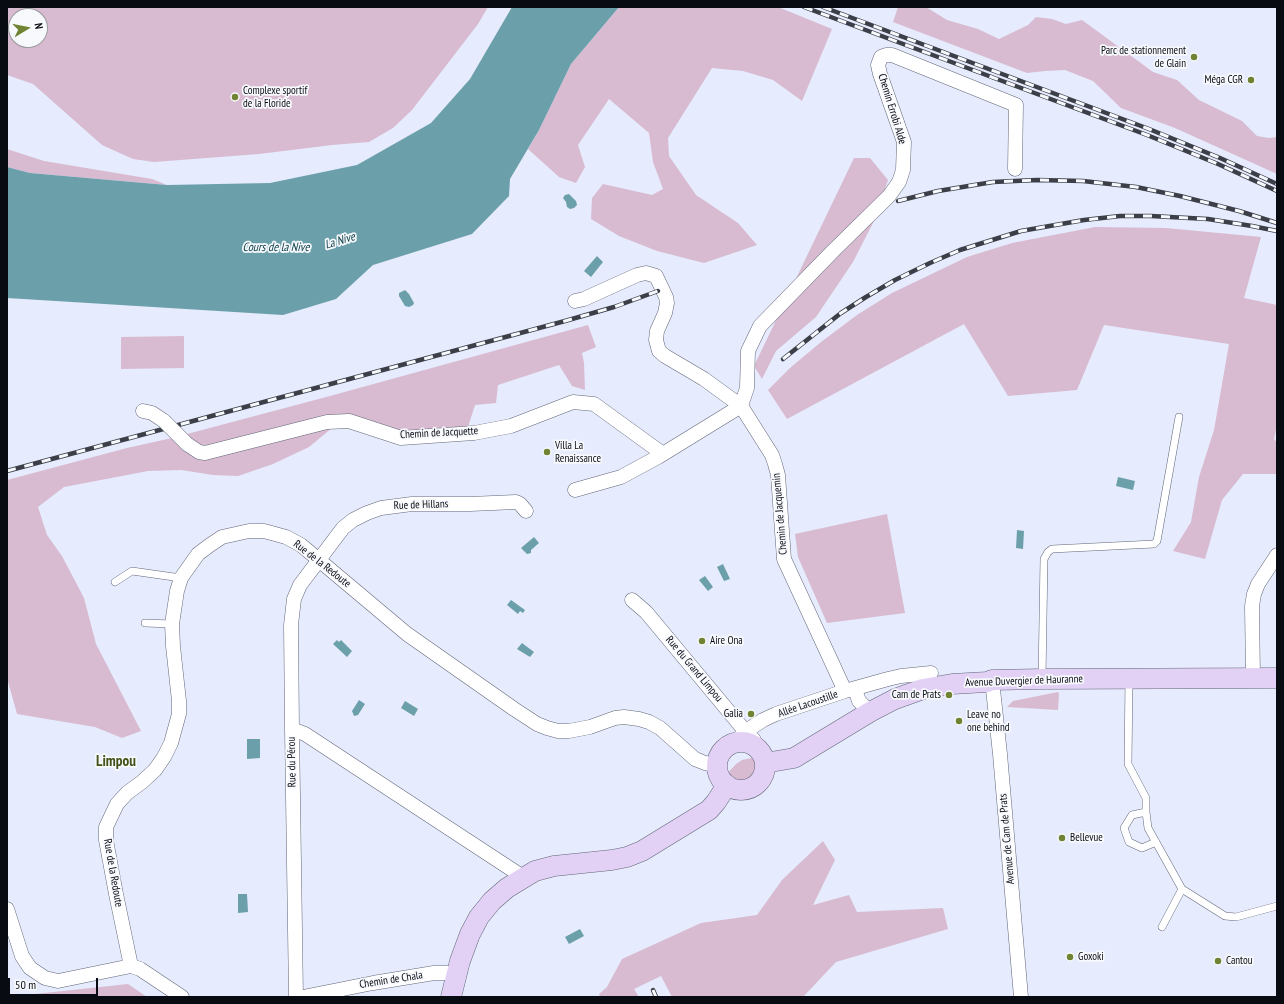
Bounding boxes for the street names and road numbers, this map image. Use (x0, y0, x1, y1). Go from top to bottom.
street label: Chemin Errobi Alde (875, 72, 909, 146)
street label: Chemin de Jacquette (400, 424, 478, 442)
street label: Chemin de Jacquemin (770, 473, 790, 555)
street label: Rue de Hillans (393, 497, 449, 513)
street label: Rue de la Redoute (291, 538, 353, 590)
street label: Rue du Grand Limpou (663, 633, 725, 705)
street label: Avenue Duvergier de Hauranne (965, 672, 1083, 690)
street label: Allée Lacoustille (776, 688, 840, 720)
street label: Rue du Pérou (285, 737, 299, 787)
street label: Avenue de Cam de Prats (996, 793, 1018, 885)
street label: Rue de la Redoute (101, 838, 125, 908)
street label: Chemin de Chala (358, 968, 424, 992)

